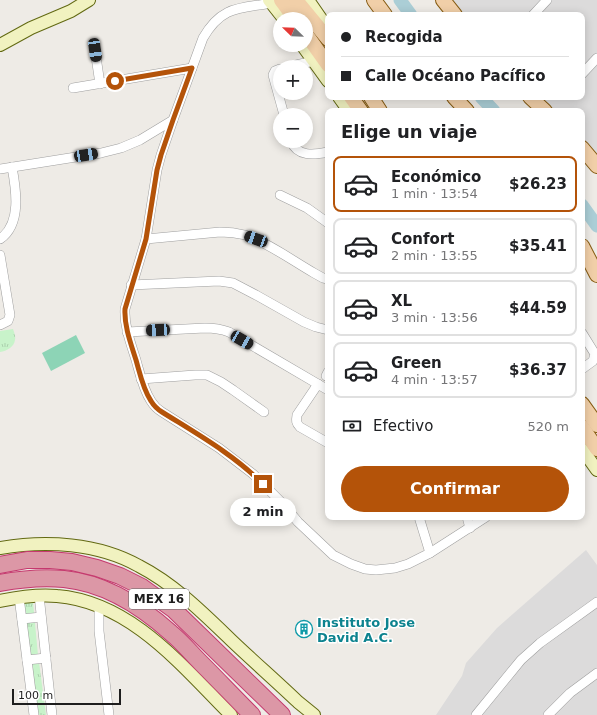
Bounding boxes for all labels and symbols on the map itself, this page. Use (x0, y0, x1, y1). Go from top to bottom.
north arrow (273, 12, 313, 52)
car (87, 37, 103, 63)
route start (106, 72, 124, 90)
car (73, 147, 99, 163)
car (243, 229, 269, 249)
car (146, 323, 170, 337)
car (229, 329, 255, 351)
route end (254, 475, 272, 493)
callout: 2 min (230, 498, 296, 526)
road number: MEX 16 (129, 589, 189, 609)
place label: Instituto Jose David A.C. (317, 615, 415, 645)
building icon: Instituto Jose David A.C. (294, 619, 314, 639)
scale bar (12, 687, 121, 706)

